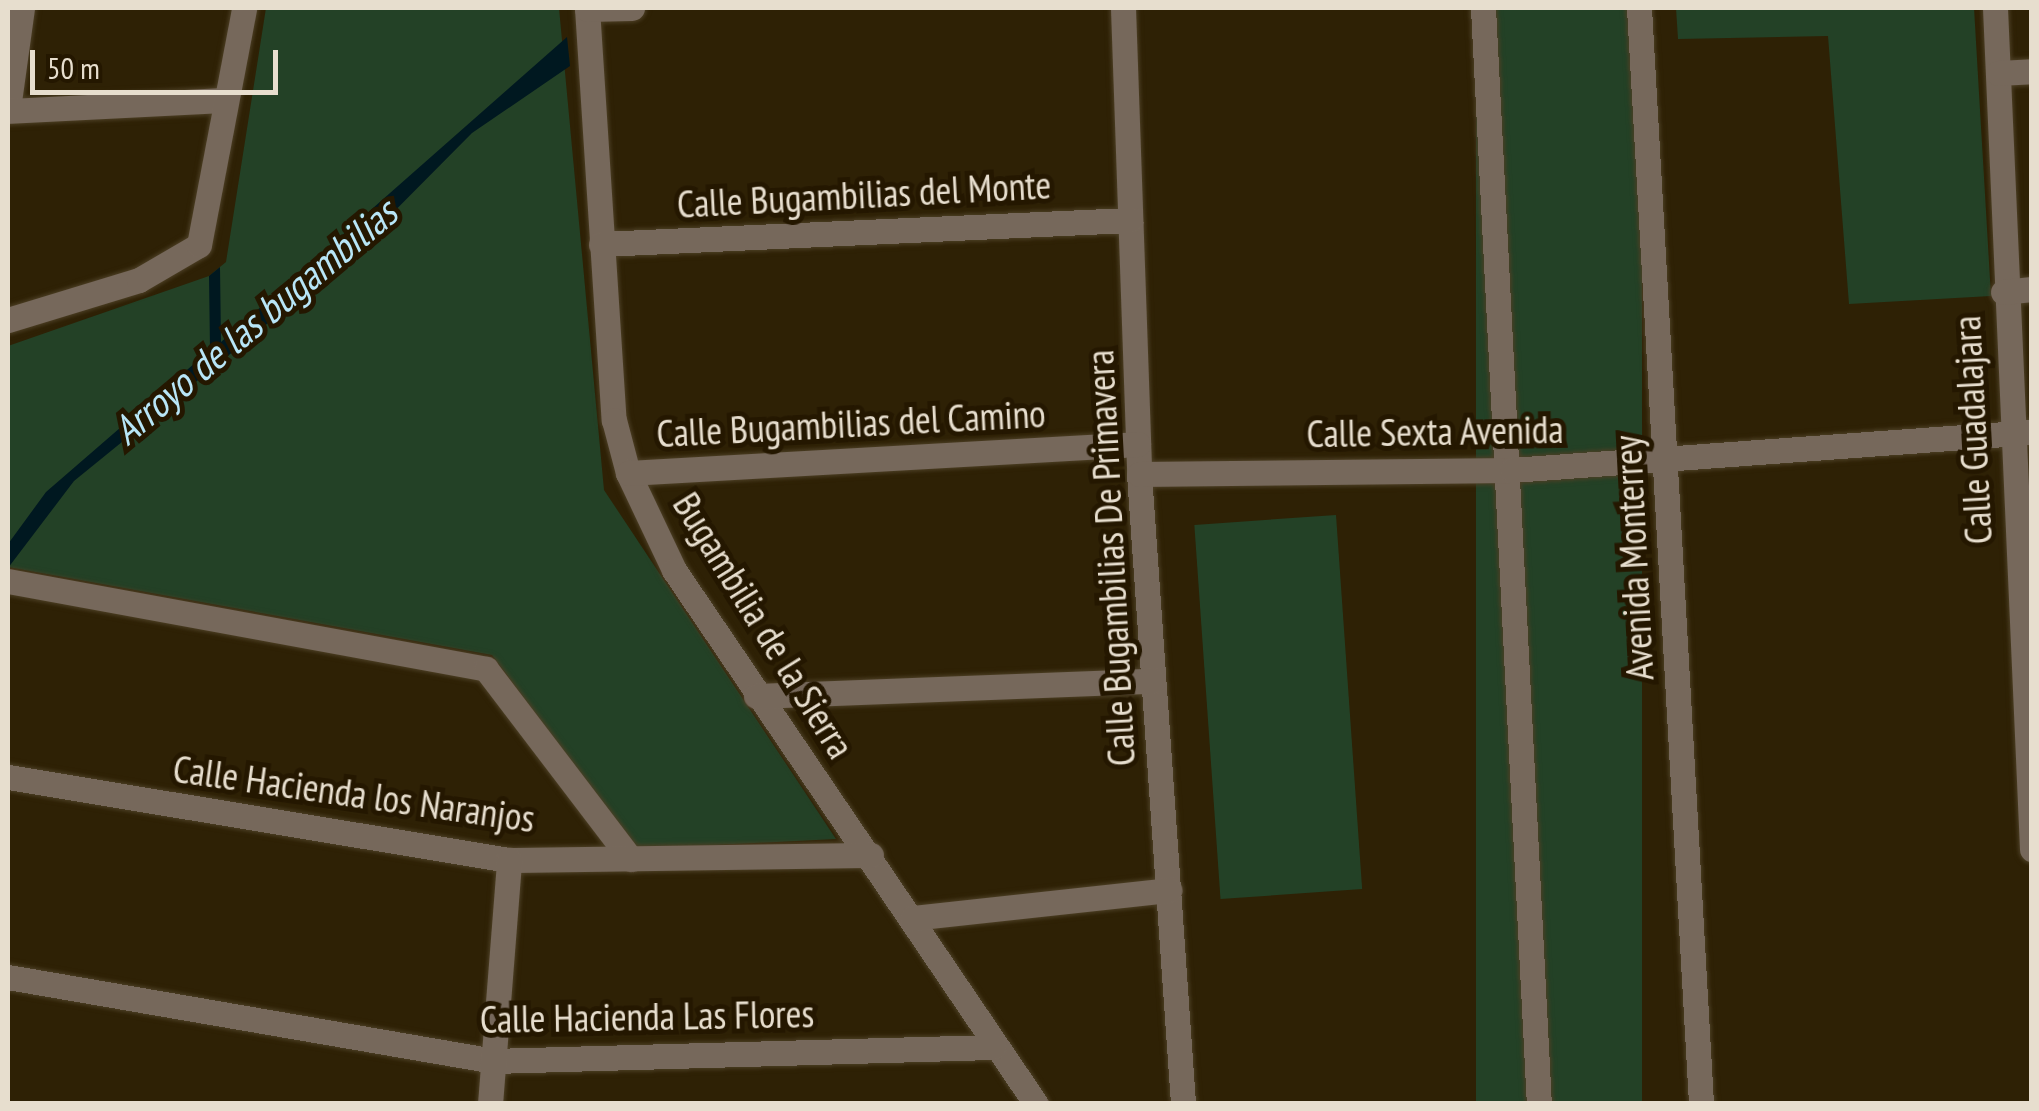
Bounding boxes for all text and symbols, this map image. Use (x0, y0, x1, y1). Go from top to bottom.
scale bar (35, 30, 282, 92)
text: 50 m (47, 48, 100, 87)
street label: Calle Bugambilias del Monte (676, 161, 1052, 227)
water label: Arroyo de las bugambilias (102, 188, 406, 454)
street label: Calle Guadalajara (1943, 315, 2001, 545)
street label: Calle Bugambilias De Primavera (1076, 349, 1144, 767)
street label: Calle Bugambilias del Camino (655, 390, 1047, 456)
street label: Calle Sexta Avenida (1306, 406, 1564, 456)
street label: Avenida Monterrey (1604, 434, 1662, 682)
street label: Bugambilia de la Sierra (664, 484, 864, 766)
street label: Calle Hacienda los Naranjos (170, 745, 538, 841)
street label: Calle Hacienda Las Flores (480, 990, 814, 1042)

